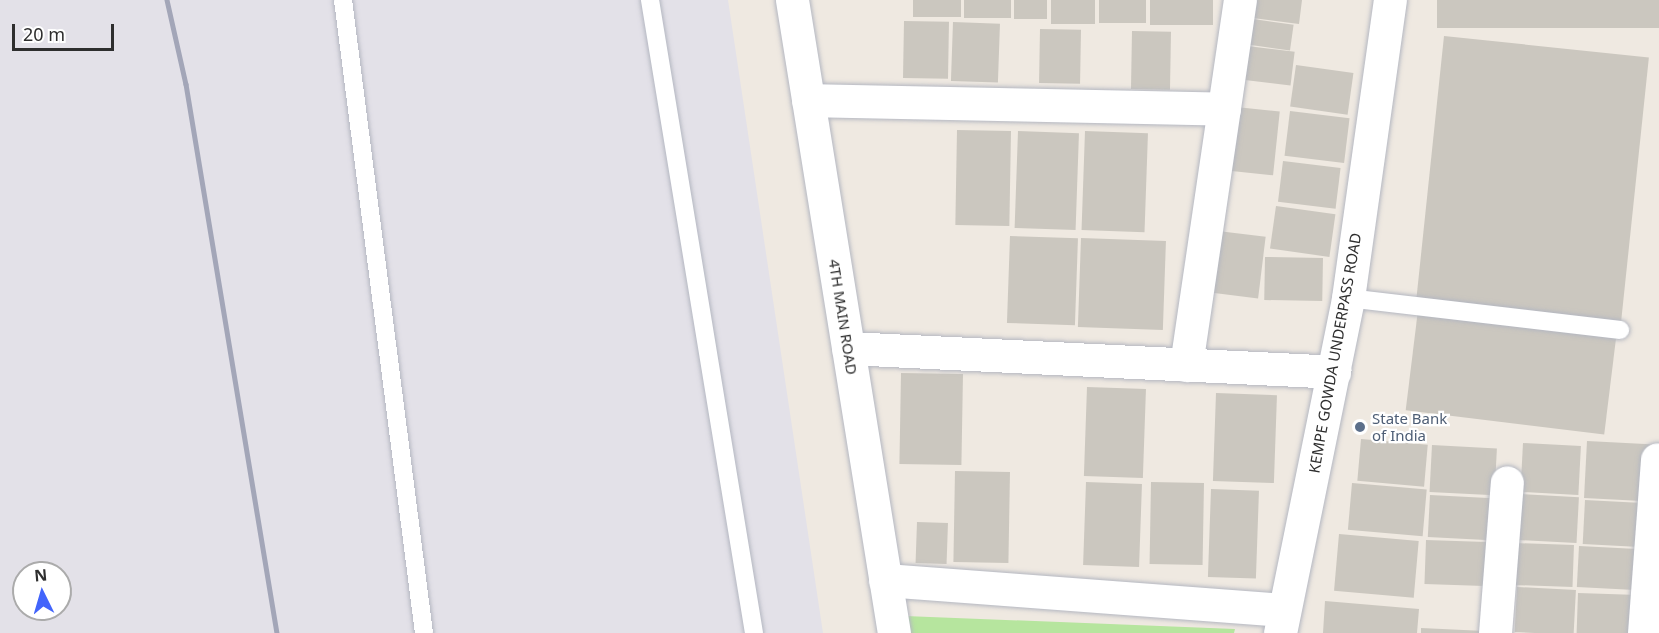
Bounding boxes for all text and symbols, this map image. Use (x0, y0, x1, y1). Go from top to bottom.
scale bar (15, 12, 117, 50)
text: 20 m (23, 22, 65, 46)
street label: KEMPE GOWDA UNDERPASS ROAD (1305, 231, 1365, 475)
street label: 4TH MAIN ROAD (825, 258, 861, 376)
place label: State Bank of India (1372, 409, 1447, 444)
marker: State Bank of India (1353, 420, 1367, 434)
north arrow (12, 561, 72, 621)
text: N (33, 564, 48, 587)

